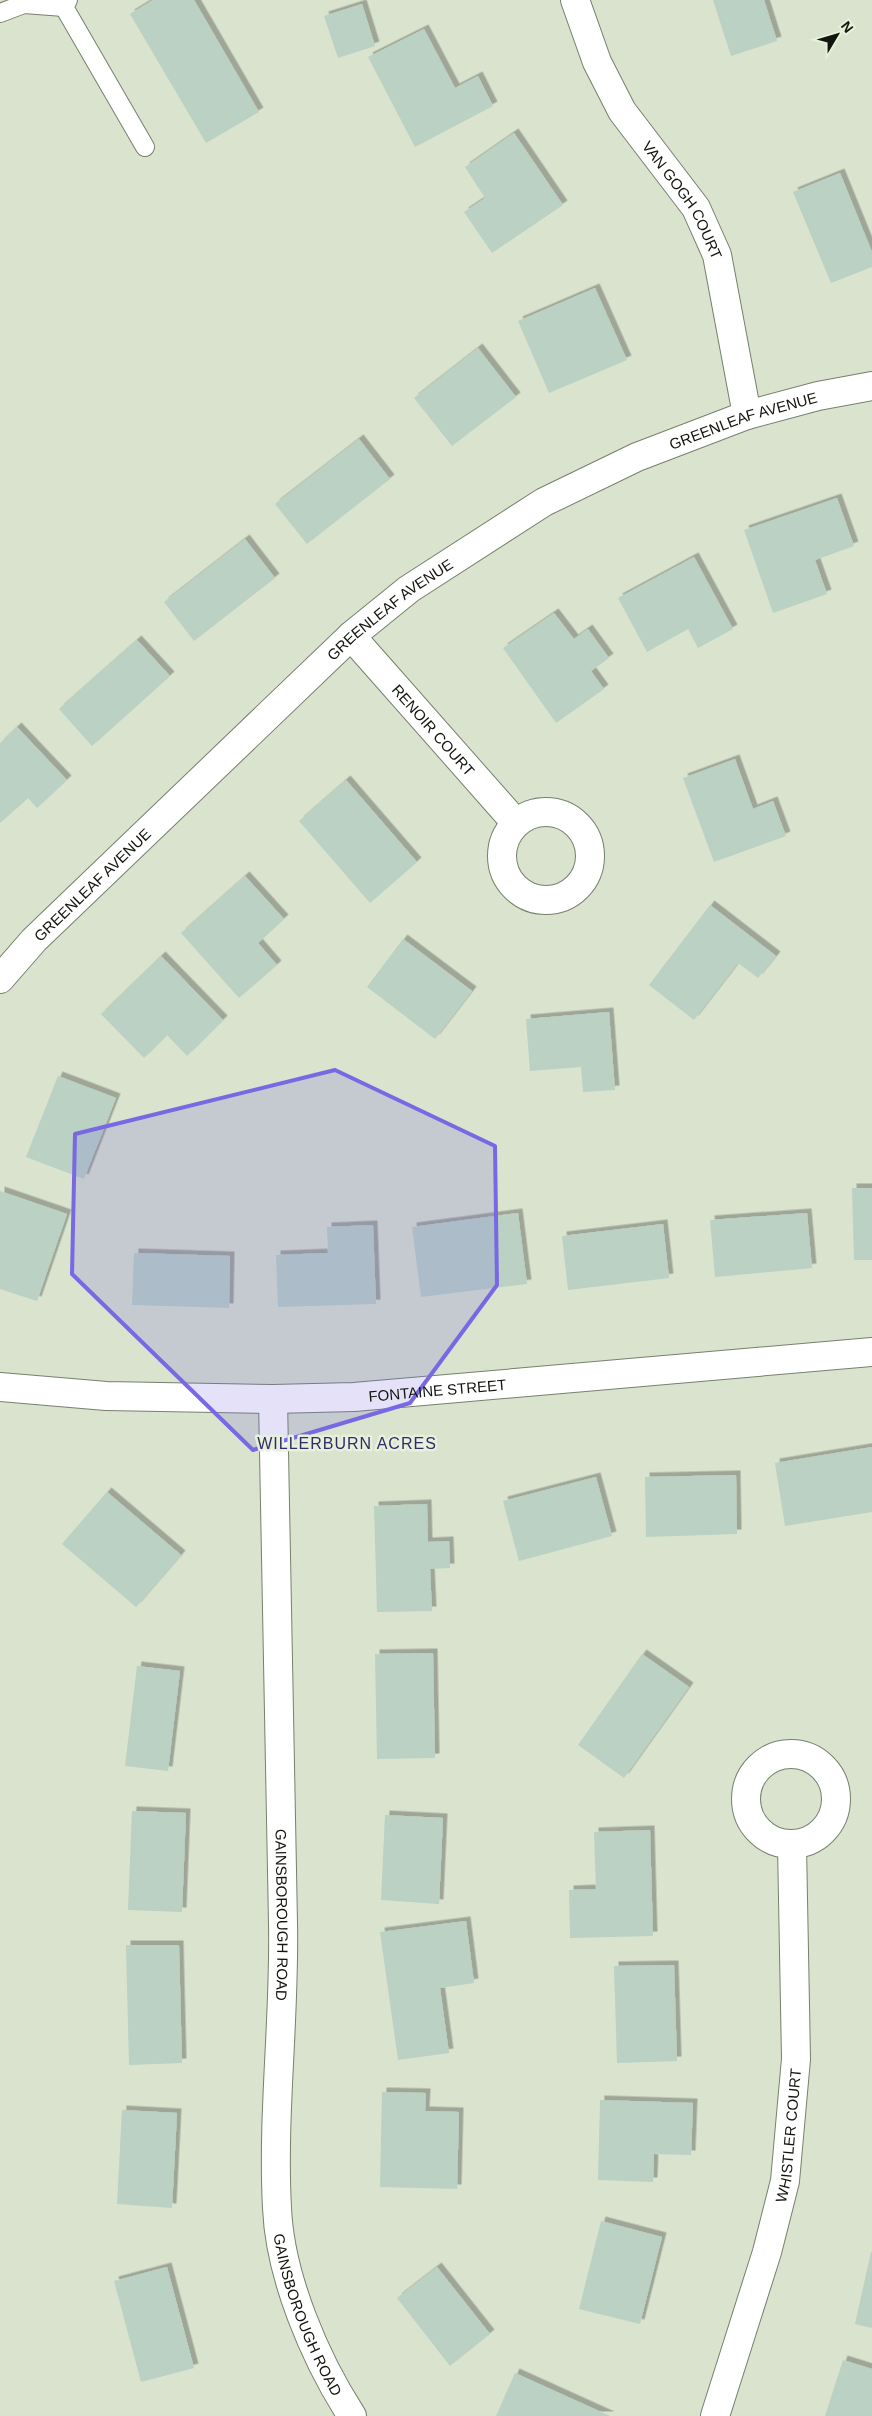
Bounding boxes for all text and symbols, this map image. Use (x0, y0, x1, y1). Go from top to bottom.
north arrow (812, 10, 862, 60)
text: N (838, 18, 857, 36)
street label: VAN GOGH COURT (639, 137, 726, 261)
street label: GREENLEAF AVENUE (667, 388, 819, 452)
street label: GREENLEAF AVENUE (323, 555, 456, 663)
street label: RENOIR COURT (389, 681, 478, 779)
street label: GREENLEAF AVENUE (30, 825, 154, 944)
street label: FONTAINE STREET (368, 1375, 507, 1404)
district label: WILLERBURN ACRES (257, 1435, 437, 1452)
street label: GAINSBOROUGH ROAD (273, 1829, 292, 2001)
street label: WHISTLER COURT (771, 2068, 804, 2204)
street label: GAINSBOROUGH ROAD (271, 2232, 346, 2398)

